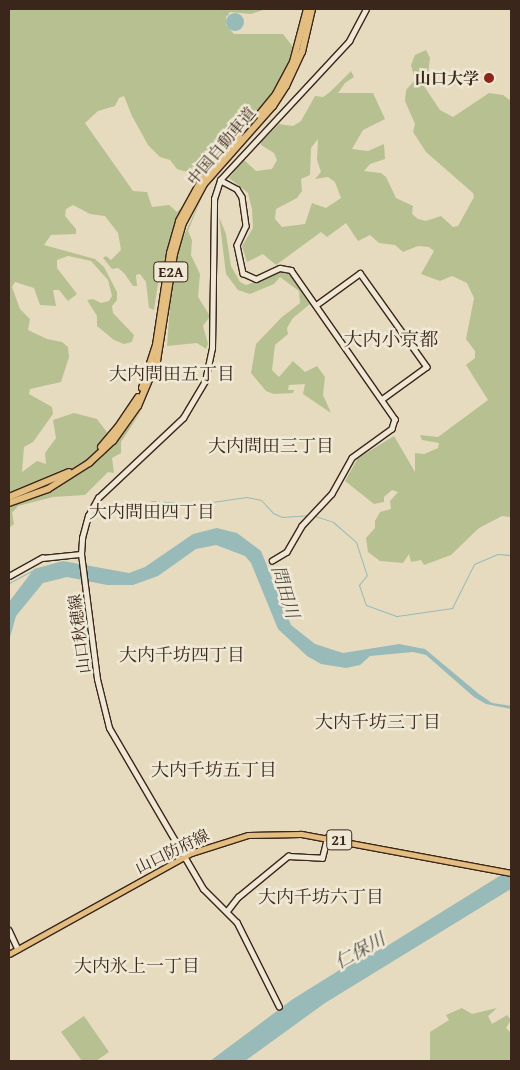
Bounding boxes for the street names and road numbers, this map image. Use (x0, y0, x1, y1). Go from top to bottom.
street label: 中国自動車道 (183, 103, 259, 189)
road number: E2A (152, 260, 190, 284)
street label: 山口秋穂線 (65, 593, 93, 675)
street label: 山口防府線 (132, 825, 212, 877)
road number: 21 (325, 828, 353, 852)

